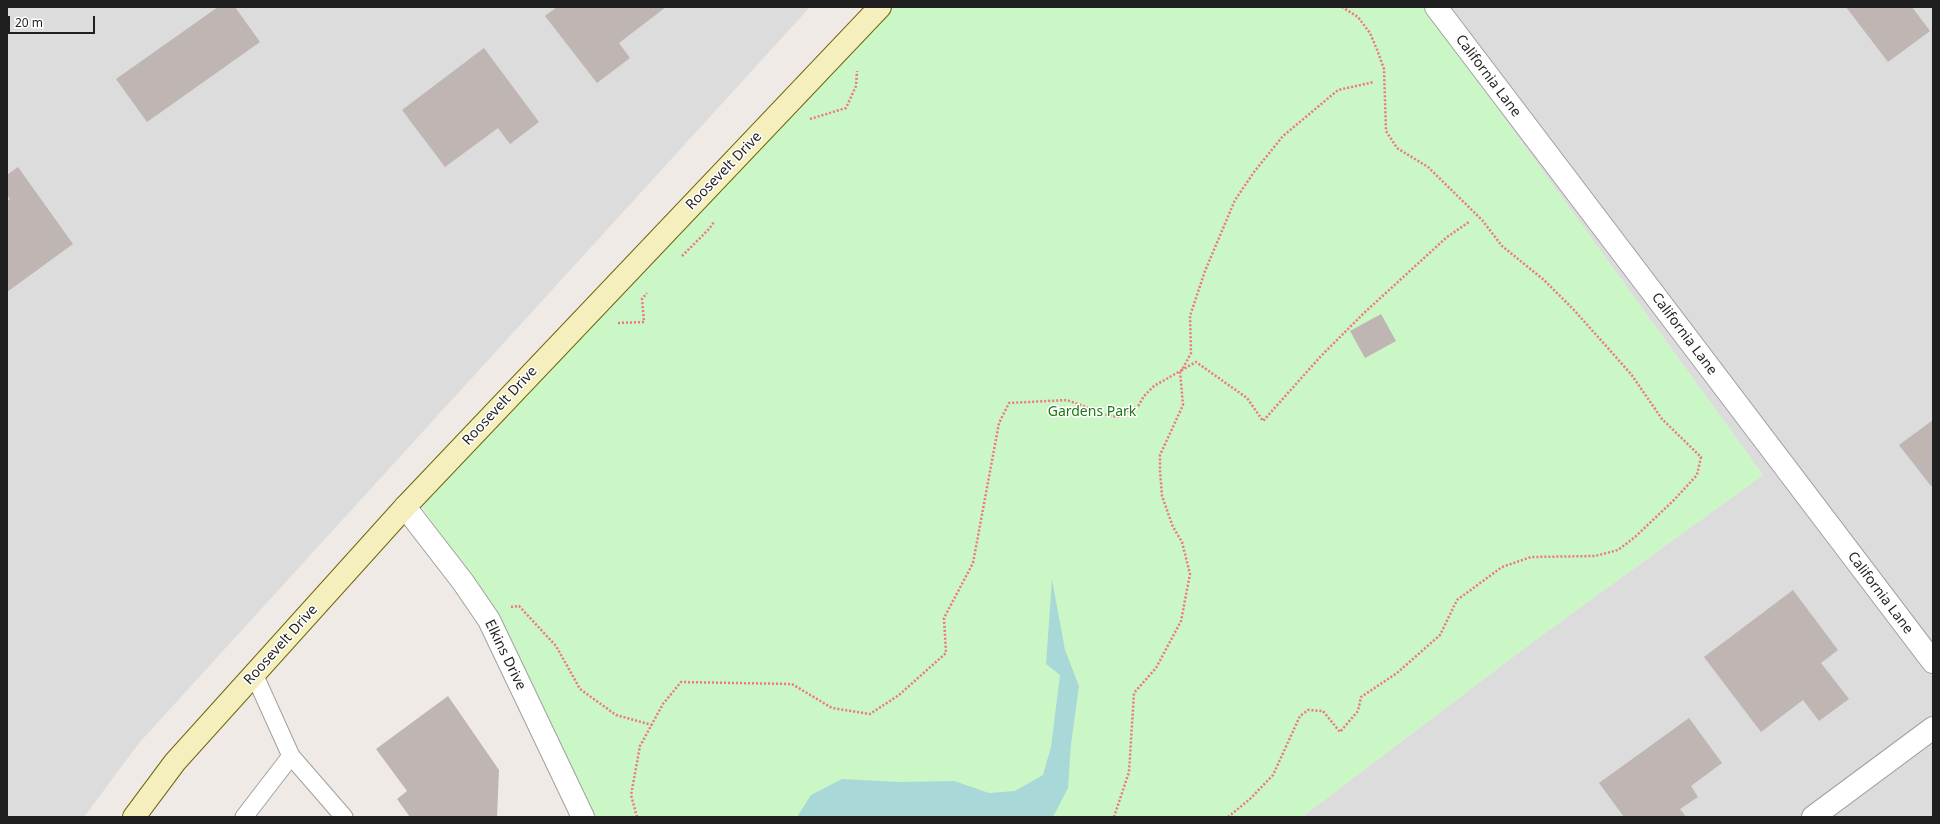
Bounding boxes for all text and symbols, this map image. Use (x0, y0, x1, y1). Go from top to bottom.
scale bar (10, 8, 97, 34)
text: 20 m (15, 14, 43, 31)
street label: California Lane (1452, 32, 1524, 120)
street label: Roosevelt Drive (683, 129, 765, 213)
street label: California Lane (1648, 290, 1720, 378)
street label: Roosevelt Drive (459, 363, 541, 449)
park label: Gardens Park (1048, 404, 1136, 420)
street label: California Lane (1844, 549, 1916, 637)
street label: Roosevelt Drive (241, 602, 321, 688)
street label: Elkins Drive (481, 617, 529, 693)

